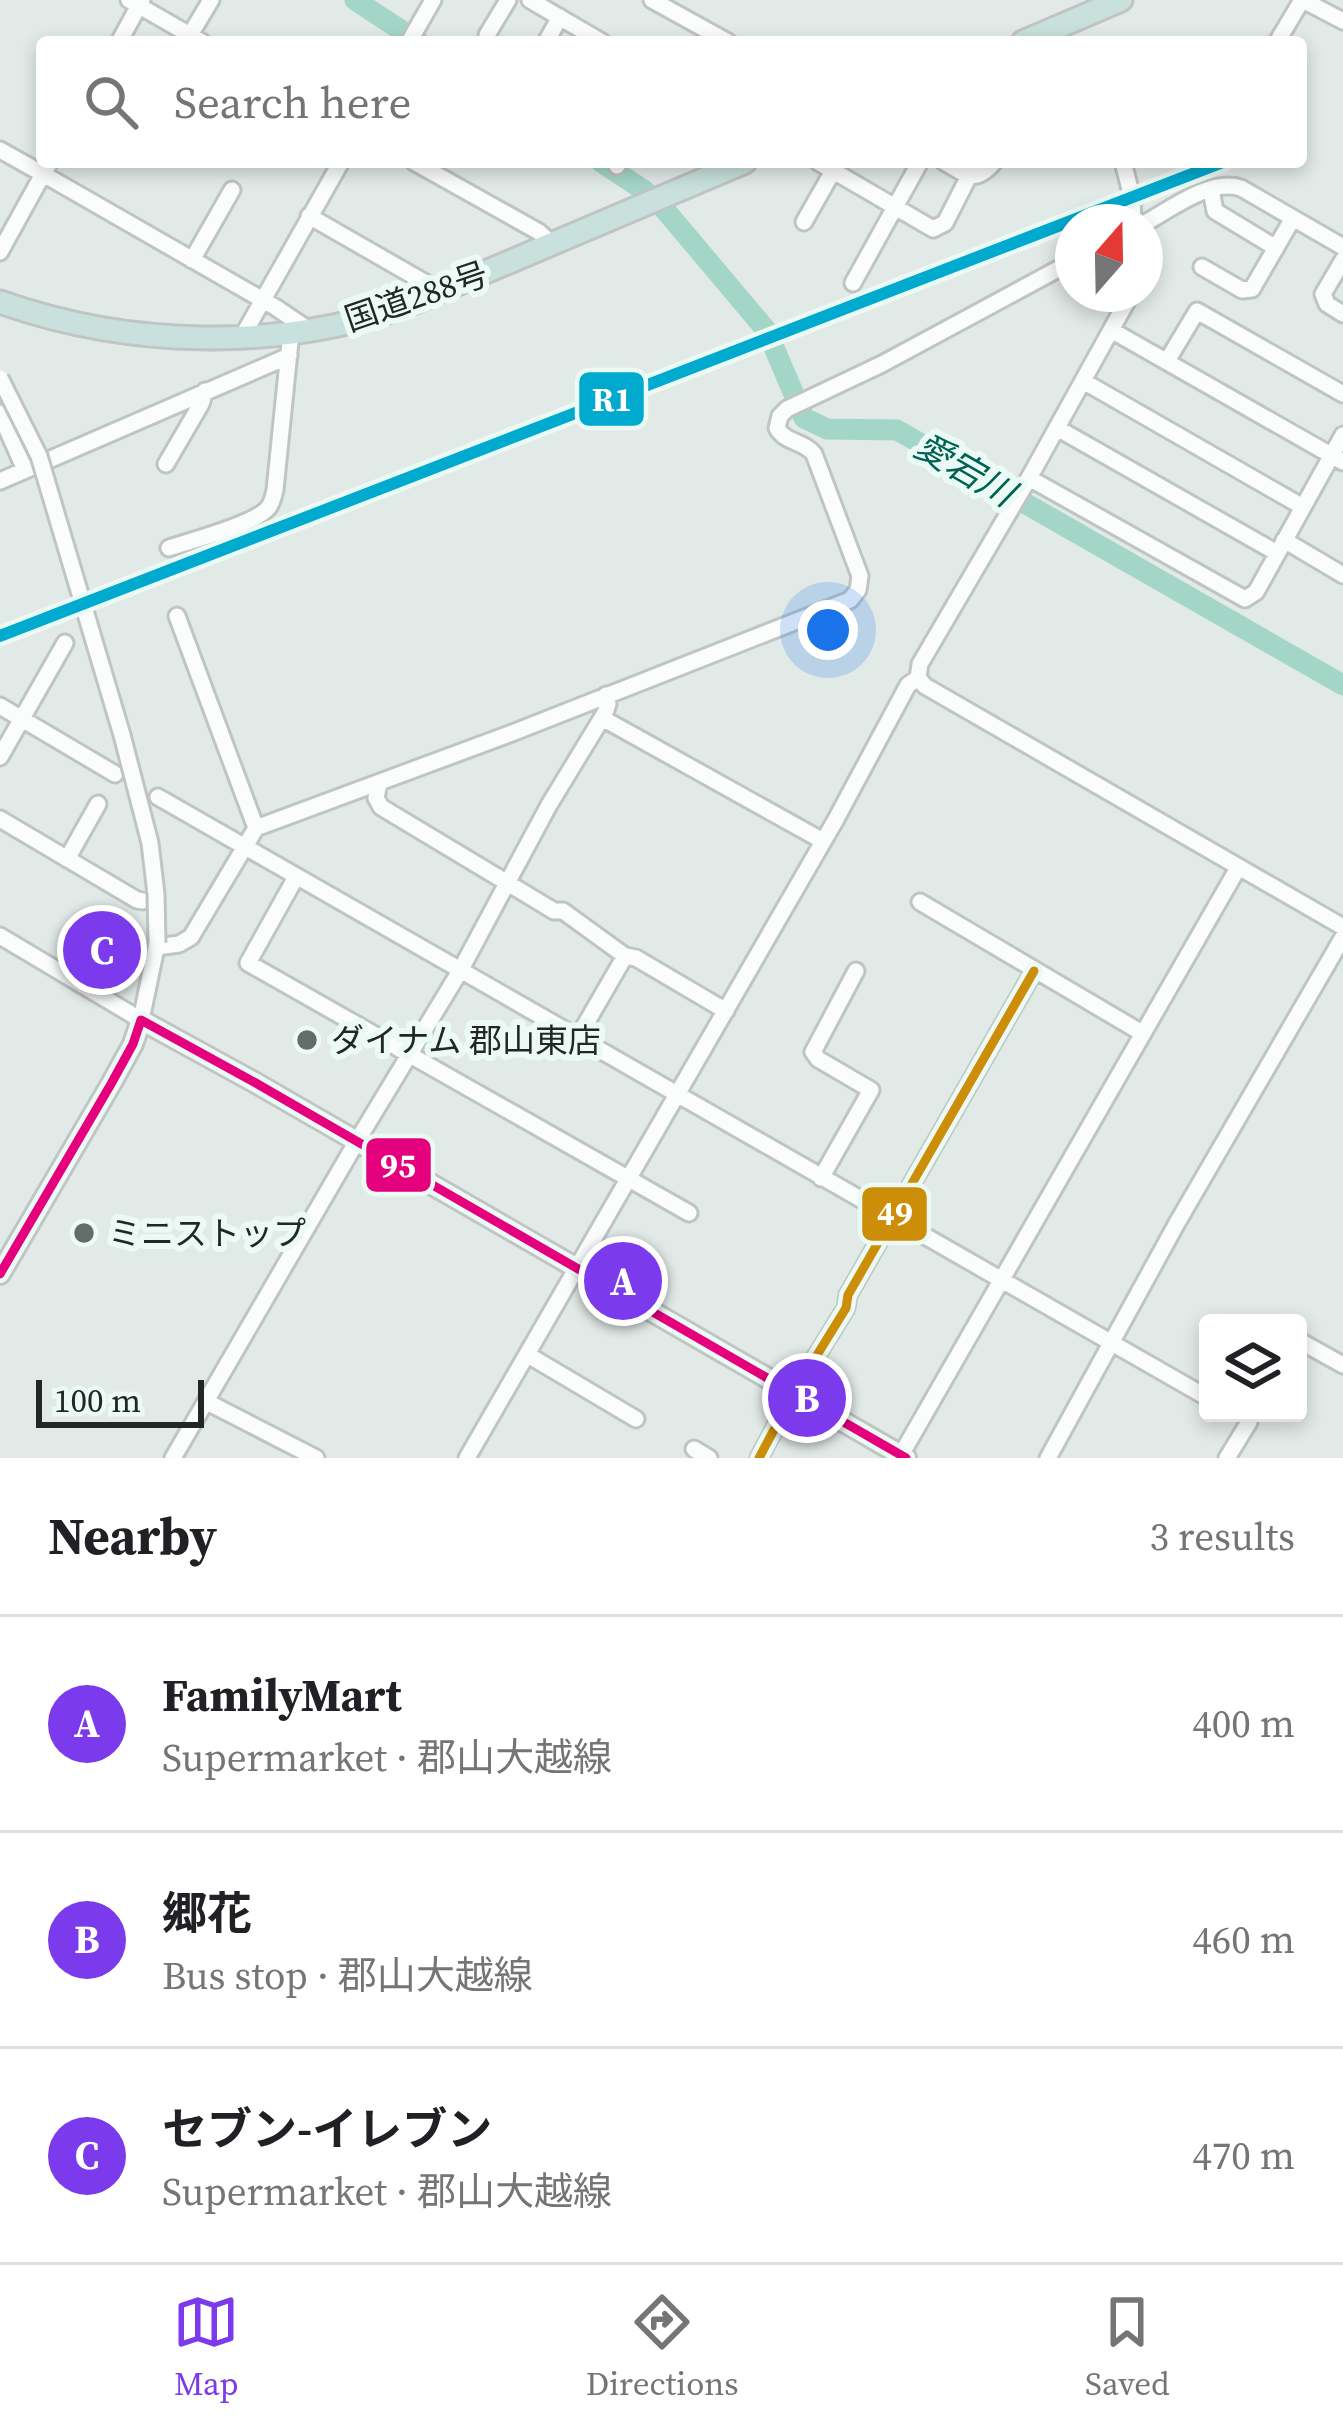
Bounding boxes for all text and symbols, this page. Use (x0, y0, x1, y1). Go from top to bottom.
search box (36, 36, 1307, 168)
icon: search (78, 69, 144, 135)
text: Search here (174, 71, 411, 133)
north arrow (1055, 204, 1163, 312)
street label: 国道288号 (339, 251, 494, 342)
line badge: R1 (577, 370, 646, 428)
text: R1 (592, 377, 632, 422)
water label: 愛宕川 (906, 421, 1027, 520)
your location (798, 600, 858, 660)
pin: C (63, 905, 141, 995)
place label: ダイナム 郡山東店 (331, 1018, 601, 1063)
marker: ダイナム 郡山東店 (294, 1027, 320, 1053)
line badge: 95 (364, 1136, 433, 1194)
text: 95 (380, 1143, 416, 1188)
line badge: 49 (860, 1185, 929, 1243)
text: 49 (877, 1191, 913, 1236)
place label: ミニストップ (108, 1211, 306, 1256)
marker: ミニストップ (71, 1220, 97, 1246)
pin: A (584, 1236, 662, 1326)
map controls (1199, 1314, 1307, 1422)
button: layers (1199, 1314, 1307, 1422)
pin: B (768, 1353, 846, 1443)
scale bar (36, 1374, 204, 1427)
text: 100 m (54, 1378, 141, 1423)
text: Nearby (48, 1501, 217, 1571)
text: 3 results (1150, 1510, 1295, 1563)
text: FamilyMart (162, 1664, 402, 1726)
text: A (74, 1697, 100, 1750)
text: 400 m (1192, 1697, 1295, 1750)
text: Supermarket · 郡山大越線 (162, 1731, 612, 1784)
text: 郷花 (162, 1882, 252, 1944)
text: B (74, 1913, 100, 1966)
text: 460 m (1192, 1913, 1295, 1966)
text: Bus stop · 郡山大越線 (162, 1949, 533, 2002)
text: セブン-イレブン (162, 2098, 492, 2160)
text: C (75, 2129, 99, 2182)
text: 470 m (1192, 2129, 1295, 2182)
text: Supermarket · 郡山大越線 (162, 2165, 612, 2218)
tab: Map (173, 2289, 239, 2406)
tab: Directions (586, 2289, 739, 2406)
tab: Saved (1085, 2289, 1170, 2406)

